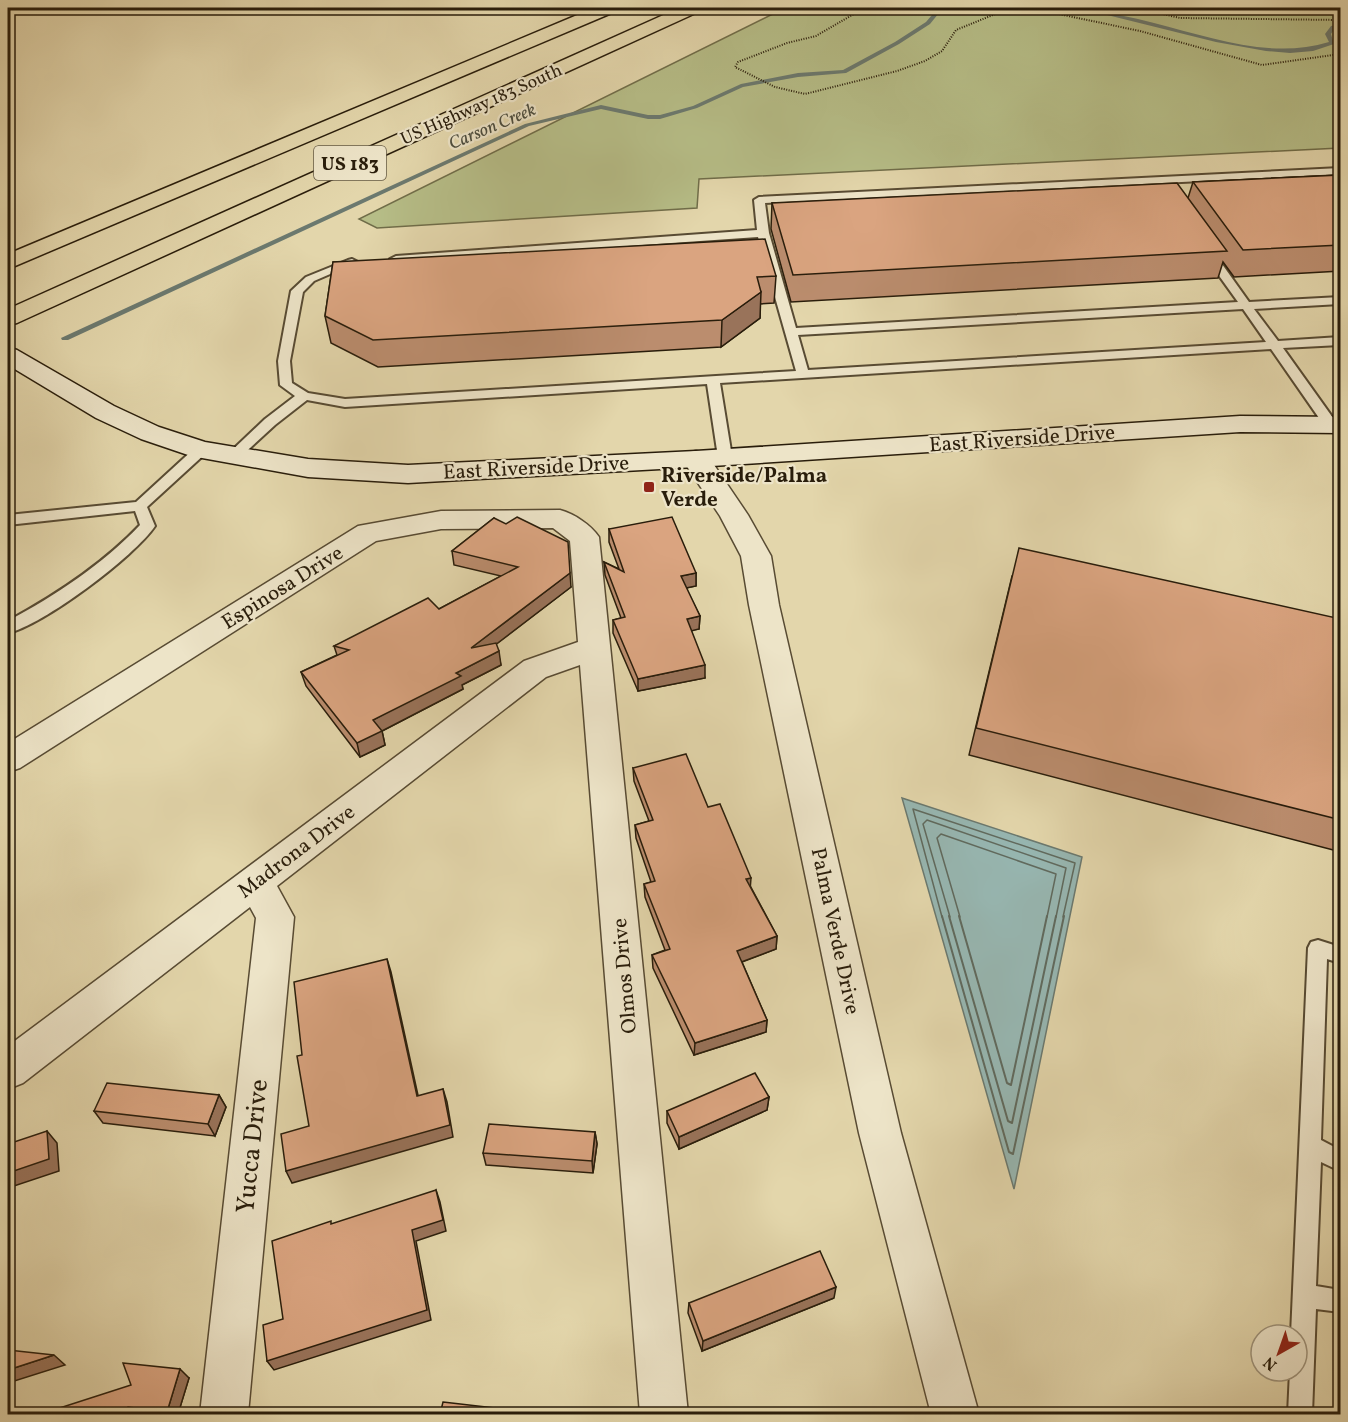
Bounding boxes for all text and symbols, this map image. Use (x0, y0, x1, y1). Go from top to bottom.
street label: US Highway 183 South (397, 58, 567, 152)
water label: Carson Creek (445, 98, 540, 157)
road number: US 183 (314, 146, 386, 180)
street label: East Riverside Drive (928, 419, 1116, 460)
street label: East Riverside Drive (442, 449, 630, 488)
place label: Riverside/Palma Verde (661, 462, 827, 515)
marker: Riverside/Palma Verde (642, 480, 656, 494)
street label: Espinosa Drive (216, 539, 349, 637)
street label: Madrona Drive (232, 798, 362, 906)
street label: Palma Verde Drive (803, 845, 866, 1018)
street label: Olmos Drive (606, 917, 645, 1035)
street label: Yucca Drive (228, 1077, 278, 1215)
north arrow (1249, 1323, 1309, 1383)
text: N (1259, 1351, 1282, 1375)

